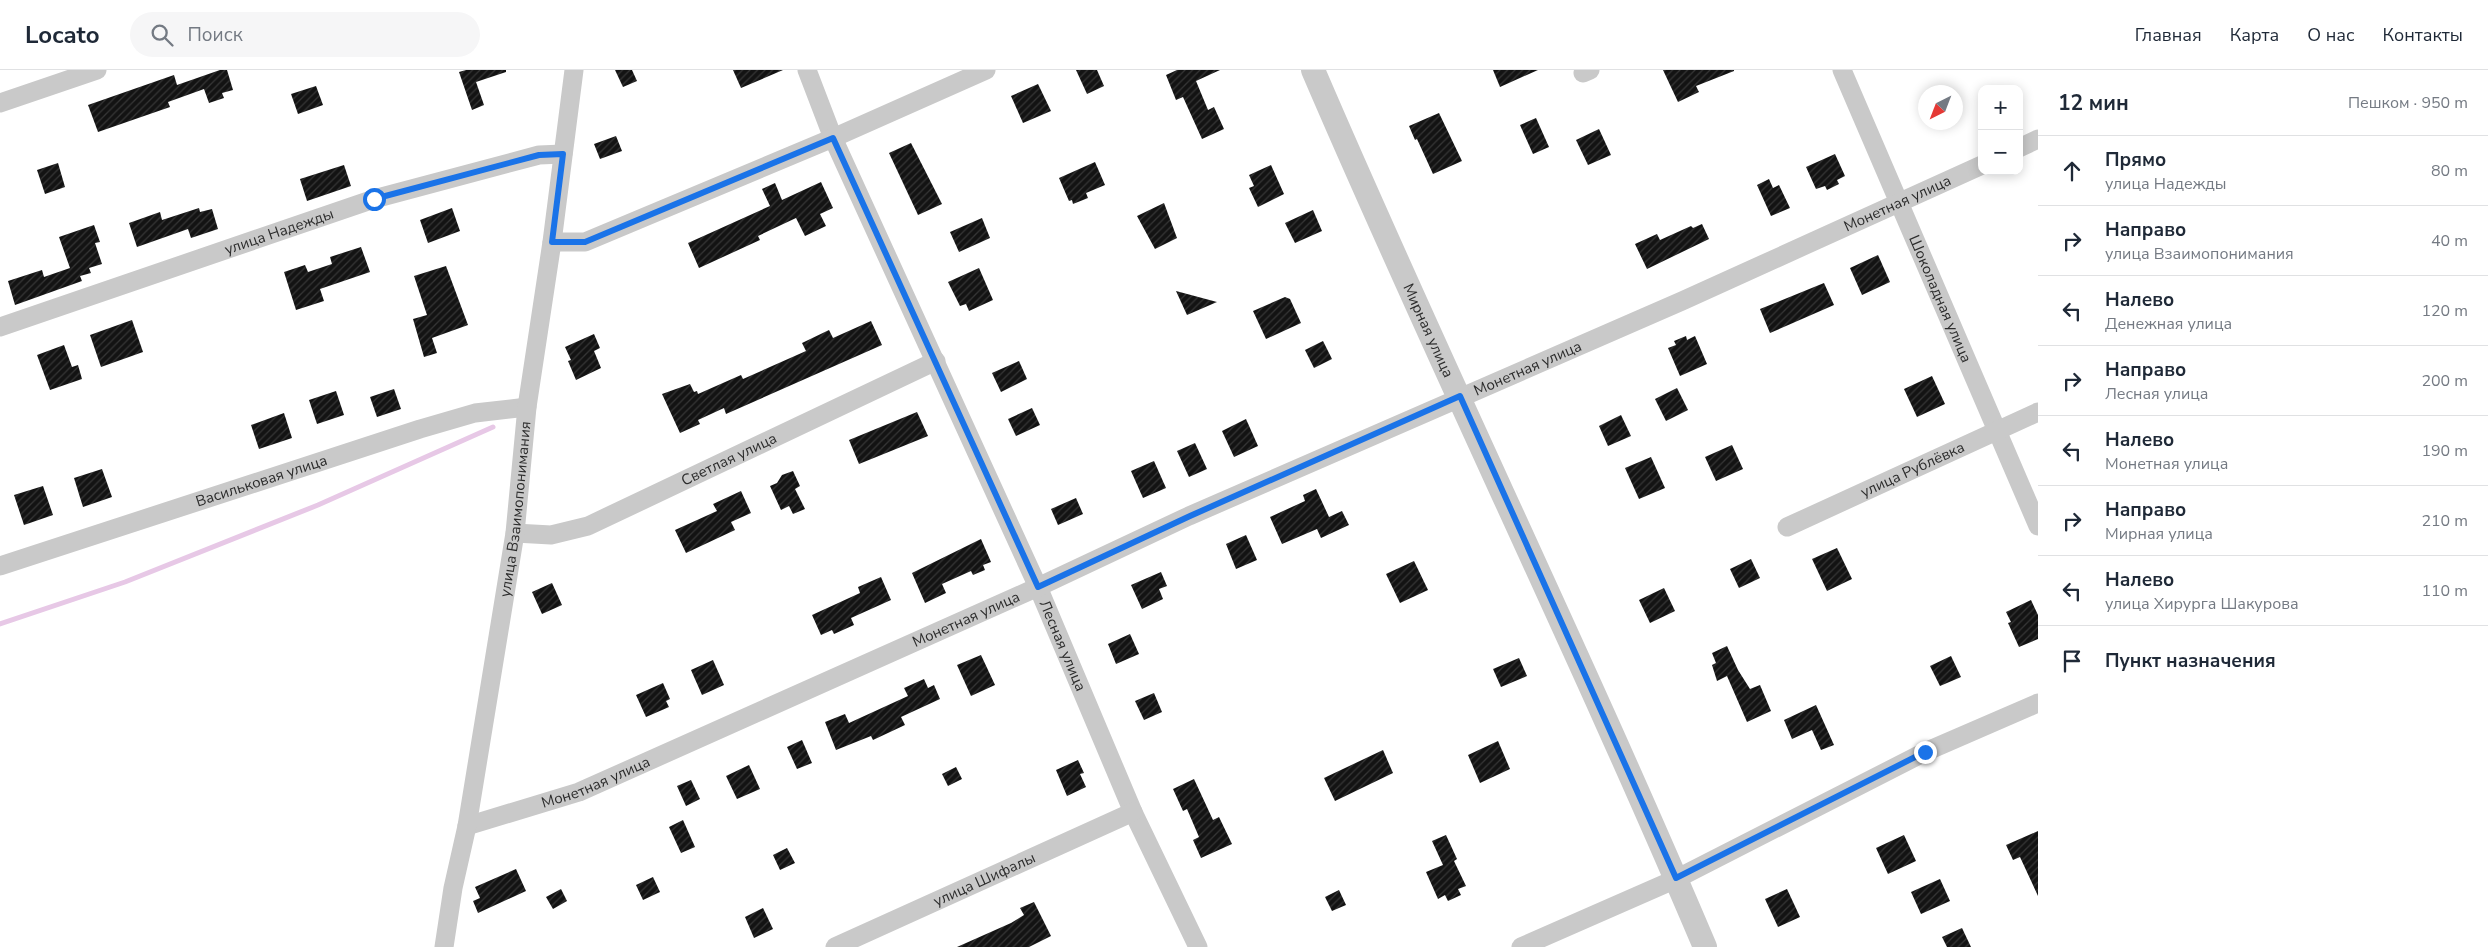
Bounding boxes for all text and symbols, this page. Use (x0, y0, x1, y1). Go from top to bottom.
search box (130, 12, 480, 57)
text: Locato (25, 19, 100, 51)
icon: search (148, 21, 176, 49)
text: Поиск (188, 22, 243, 48)
text: Главная (2135, 23, 2202, 47)
text: Карта (2230, 23, 2279, 47)
text: О нас (2307, 23, 2355, 47)
text: Контакты (2383, 23, 2463, 47)
north arrow (1918, 85, 1963, 130)
map controls (1978, 85, 2023, 175)
button: + (1978, 85, 2023, 130)
text: 12 мин (2058, 89, 2129, 117)
text: Пешком · 950 m (2348, 92, 2468, 114)
button: − (1978, 130, 2023, 175)
text: Прямо (2105, 147, 2166, 173)
icon: ahead (2058, 157, 2086, 185)
text: 80 m (2431, 160, 2468, 182)
street label: Монетная улица (1841, 170, 1954, 236)
text: улица Надежды (2105, 173, 2226, 195)
route start (363, 188, 386, 211)
street label: улица Надежды (222, 204, 336, 259)
text: Направо (2105, 217, 2186, 243)
icon: right (2058, 227, 2086, 255)
text: 40 m (2431, 230, 2468, 252)
street label: Шоколадная улица (1904, 232, 1977, 366)
text: улица Взаимопонимания (2105, 243, 2294, 265)
street label: Мирная улица (1398, 280, 1458, 381)
text: Налево (2105, 287, 2174, 313)
icon: left (2058, 297, 2086, 325)
text: 120 m (2421, 300, 2468, 322)
text: Денежная улица (2105, 313, 2232, 335)
street label: Монетная улица (1471, 336, 1585, 401)
text: Направо (2105, 357, 2186, 383)
icon: right (2058, 367, 2086, 395)
text: 200 m (2421, 370, 2468, 392)
text: Лесная улица (2105, 383, 2208, 405)
street label: улица Взаимопонимания (495, 420, 536, 598)
text: Налево (2105, 427, 2174, 453)
street label: Светлая улица (678, 428, 780, 490)
street label: улица Рублёвка (1857, 437, 1968, 502)
icon: left (2058, 437, 2086, 465)
text: 190 m (2421, 440, 2468, 462)
street label: Васильковая улица (193, 450, 330, 512)
text: Монетная улица (2105, 453, 2228, 475)
text: Направо (2105, 497, 2186, 523)
icon: right (2058, 507, 2086, 535)
text: 210 m (2421, 510, 2468, 532)
text: Мирная улица (2105, 523, 2213, 545)
text: Налево (2105, 567, 2174, 593)
icon: left (2058, 577, 2086, 605)
text: 110 m (2421, 580, 2468, 602)
street label: Монетная улица (909, 586, 1023, 652)
text: улица Хирурга Шакурова (2105, 593, 2299, 615)
street label: Лесная улица (1035, 597, 1091, 694)
icon: arrive (2058, 647, 2086, 675)
text: Пункт назначения (2105, 648, 2276, 674)
route end (1914, 741, 1937, 764)
street label: Монетная улица (539, 752, 653, 813)
street label: улица Шифалы (930, 848, 1039, 911)

